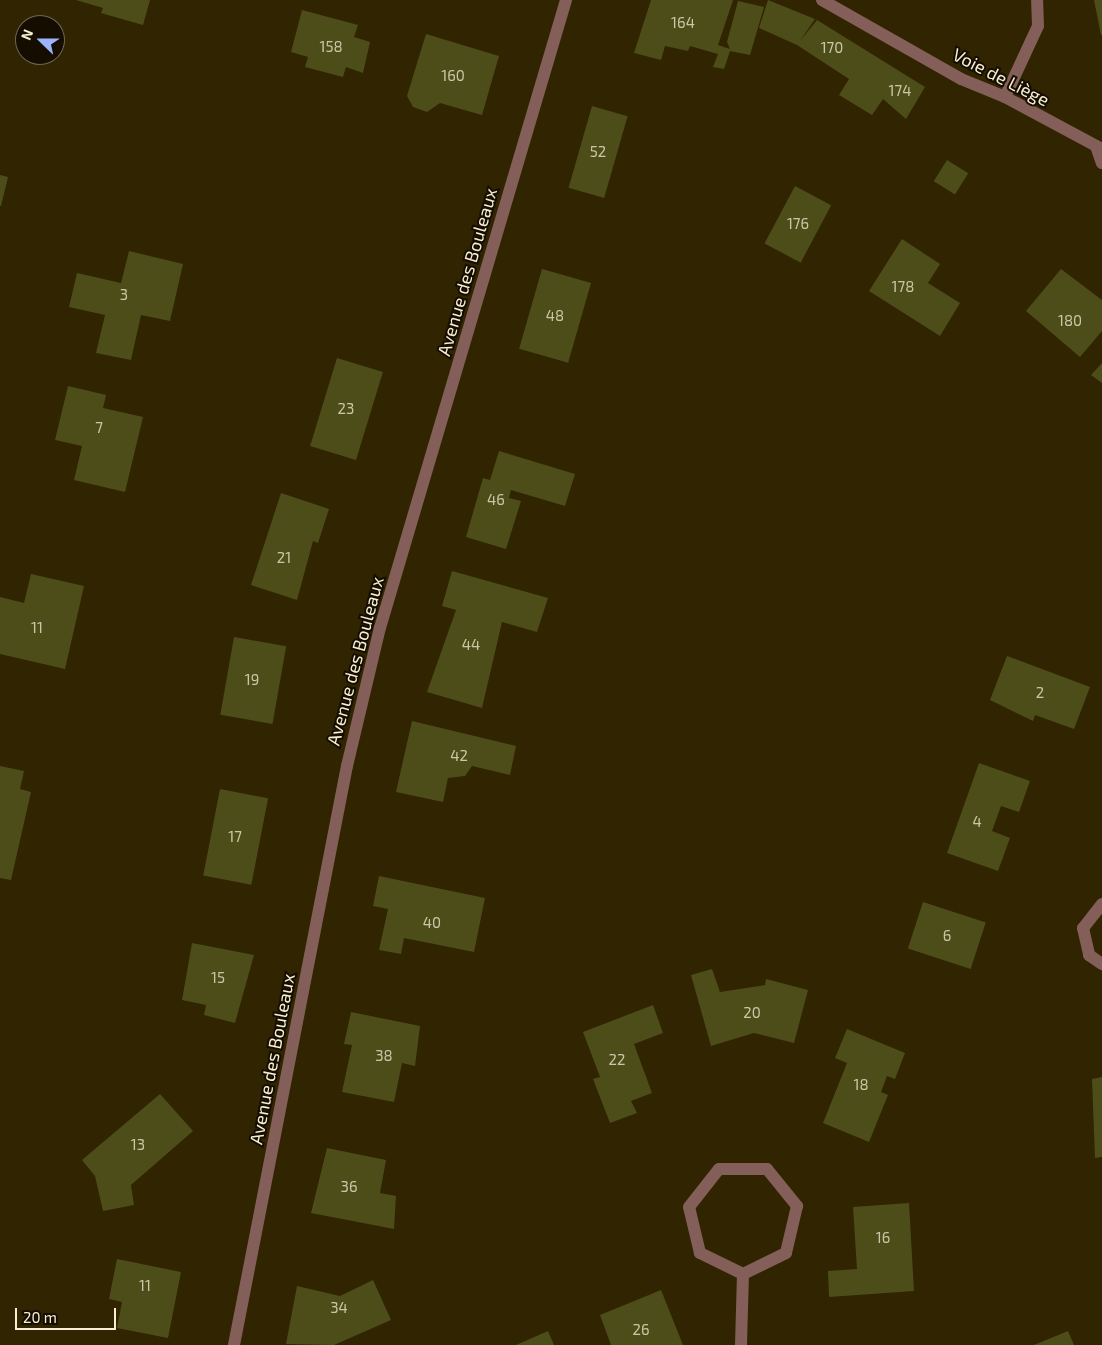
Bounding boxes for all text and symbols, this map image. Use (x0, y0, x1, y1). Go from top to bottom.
house number: 164 (671, 14, 695, 32)
north arrow (15, 15, 65, 65)
text: N (17, 27, 36, 42)
house number: 158 (319, 38, 343, 56)
house number: 170 (821, 39, 843, 57)
street label: Voie de Liège (949, 43, 1053, 111)
house number: 160 (441, 67, 465, 85)
house number: 174 (889, 82, 911, 100)
house number: 52 (590, 143, 606, 161)
street label: Avenue des Bouleaux (433, 186, 501, 358)
house number: 176 (787, 215, 809, 233)
house number: 178 (892, 278, 914, 296)
house number: 3 (120, 286, 128, 304)
house number: 48 (546, 307, 564, 325)
house number: 180 (1058, 312, 1082, 330)
house number: 23 (338, 400, 354, 418)
house number: 7 (95, 419, 103, 437)
house number: 46 (487, 491, 505, 509)
house number: 21 (277, 549, 291, 567)
street label: Avenue des Bouleaux (322, 574, 388, 748)
house number: 11 (31, 619, 43, 637)
house number: 44 (462, 636, 480, 654)
house number: 19 (245, 671, 259, 689)
house number: 2 (1036, 684, 1044, 702)
house number: 42 (450, 747, 468, 765)
house number: 4 (972, 813, 982, 831)
house number: 17 (228, 828, 242, 846)
house number: 40 (423, 914, 441, 932)
house number: 6 (943, 927, 951, 945)
house number: 15 (211, 969, 225, 987)
street label: Avenue des Bouleaux (245, 972, 299, 1146)
house number: 20 (743, 1004, 761, 1022)
house number: 38 (375, 1047, 393, 1065)
house number: 22 (609, 1051, 625, 1069)
house number: 18 (853, 1076, 869, 1094)
house number: 13 (131, 1136, 145, 1154)
house number: 36 (341, 1178, 357, 1196)
house number: 16 (876, 1229, 890, 1247)
house number: 11 (139, 1277, 151, 1295)
scale bar (18, 1298, 119, 1330)
house number: 34 (330, 1299, 348, 1317)
text: 20 m (23, 1308, 57, 1326)
house number: 26 (632, 1321, 650, 1339)

